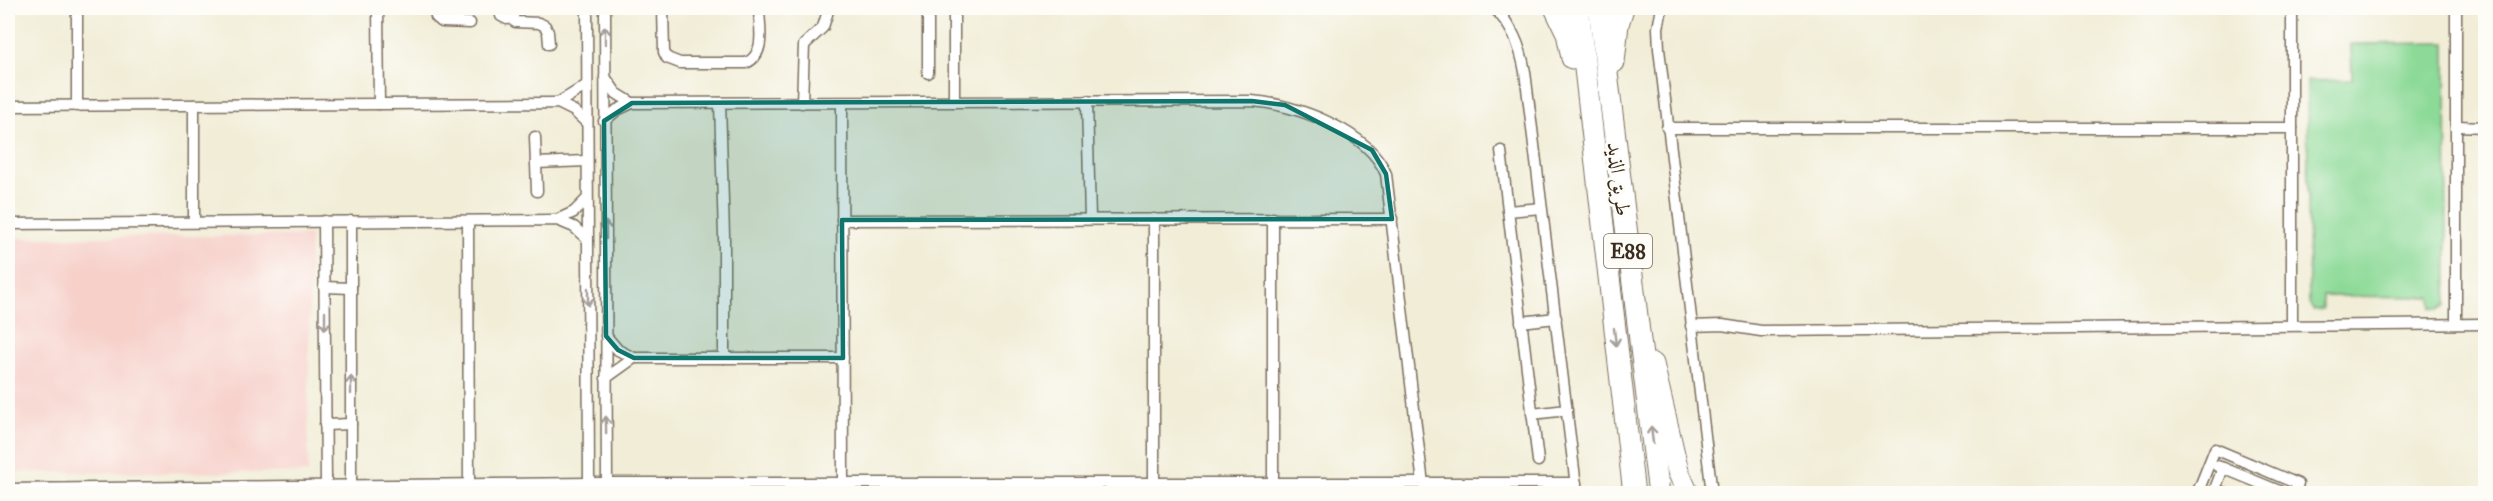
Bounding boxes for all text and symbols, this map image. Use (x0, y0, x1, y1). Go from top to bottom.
one-way arrow (599, 25, 611, 45)
street label: طريق الذيد (1602, 141, 1636, 217)
one-way arrow (600, 220, 612, 240)
road number: E88 (1604, 234, 1652, 268)
one-way arrow (582, 286, 594, 306)
one-way arrow (319, 311, 330, 331)
one-way arrow (1610, 326, 1621, 346)
one-way arrow (345, 375, 357, 395)
one-way arrow (600, 415, 612, 435)
one-way arrow (1646, 426, 1657, 446)

